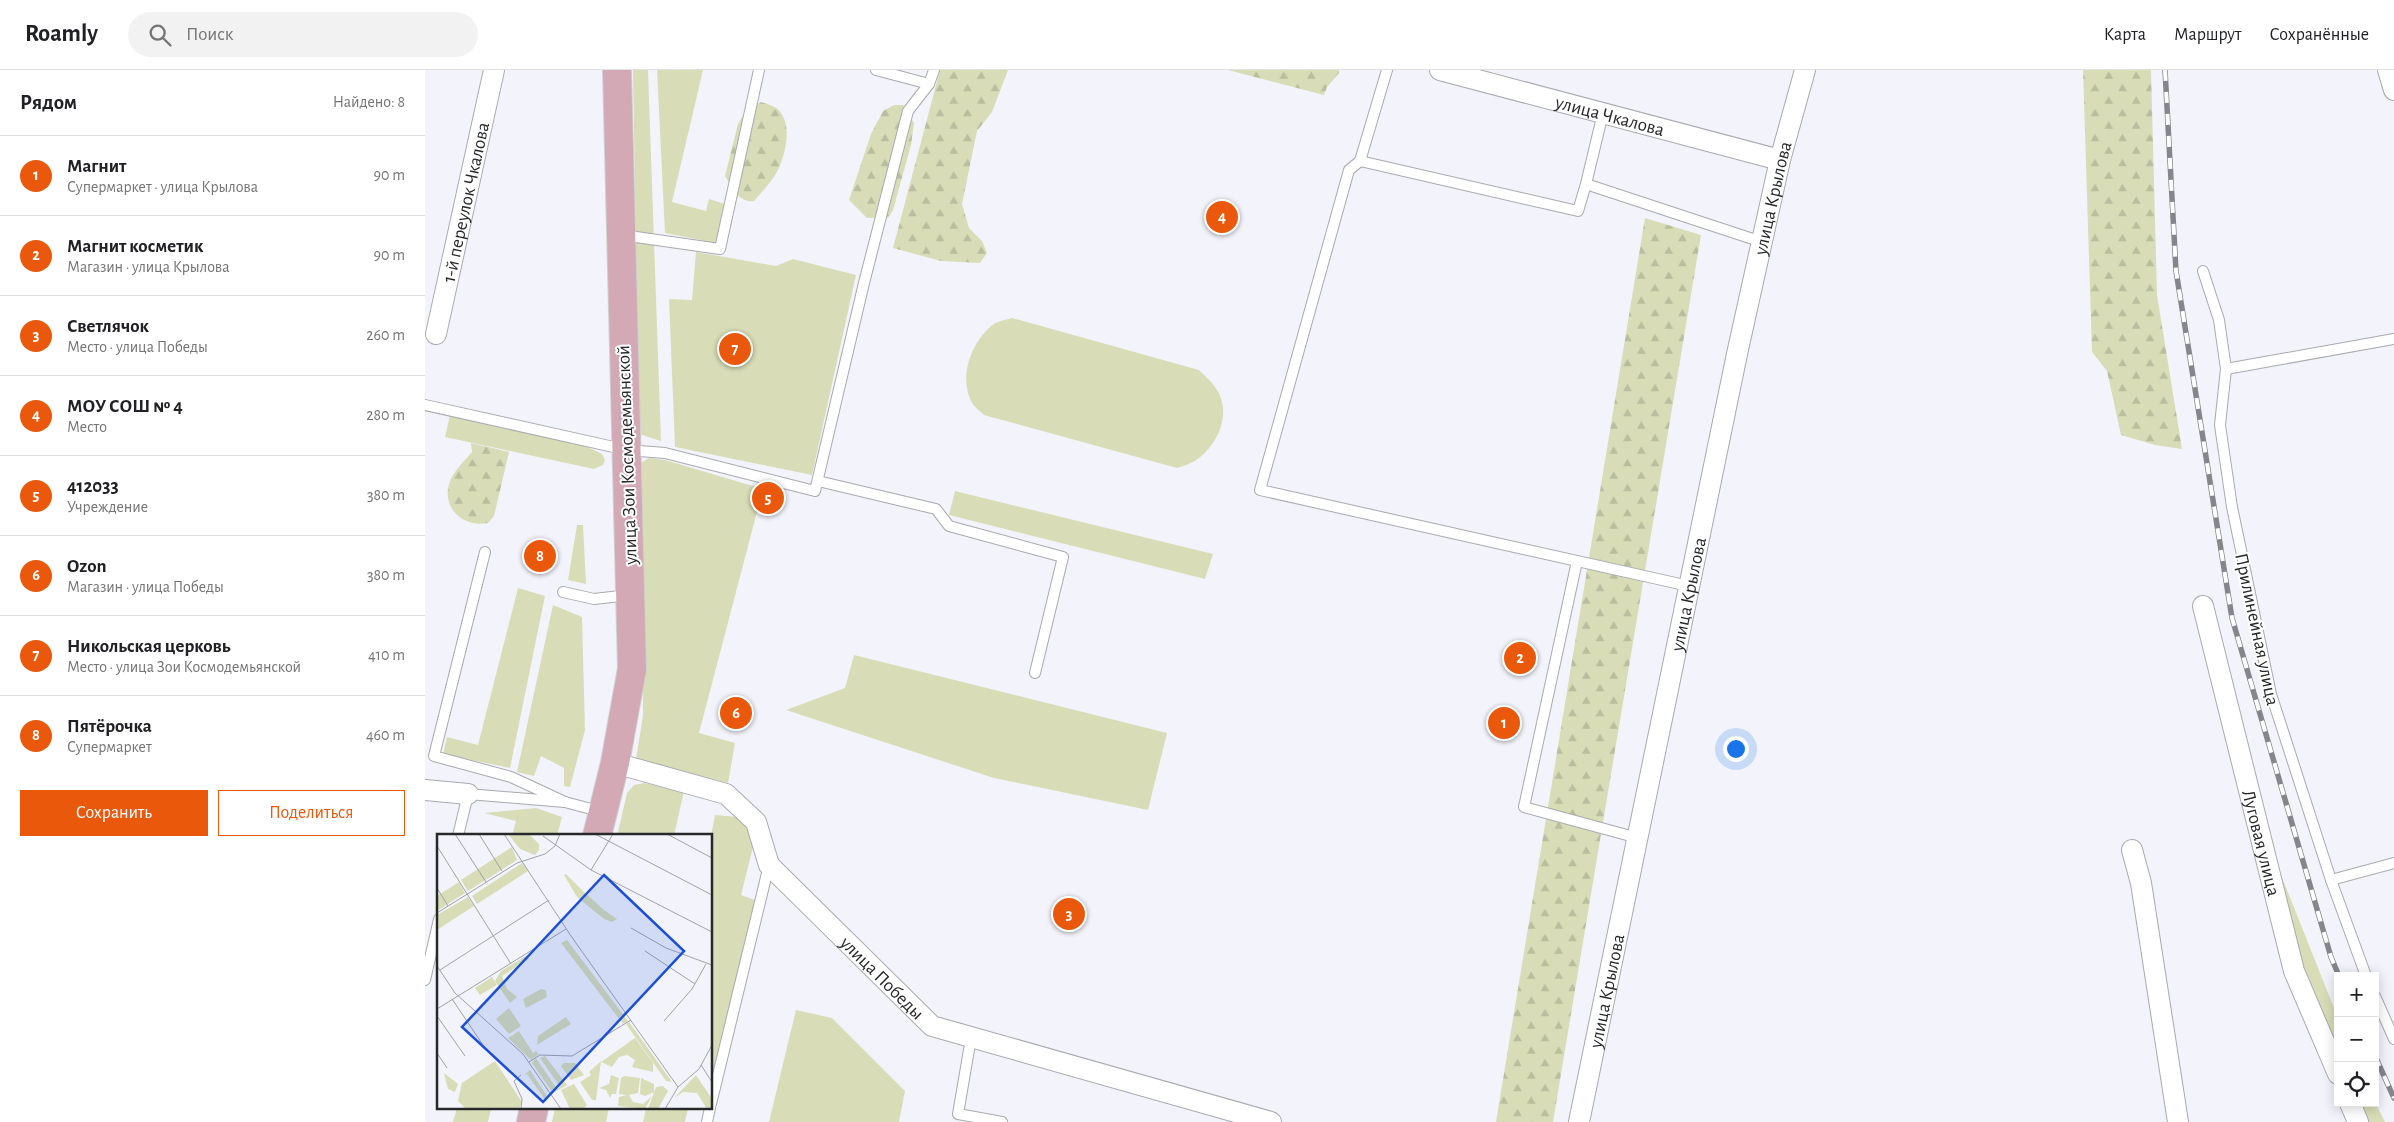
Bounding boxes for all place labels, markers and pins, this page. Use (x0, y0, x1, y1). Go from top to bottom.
pin: 4 (1206, 198, 1238, 236)
pin: 7 (719, 330, 751, 368)
pin: 5 (752, 479, 784, 517)
pin: 8 (524, 537, 556, 575)
pin: 2 (1504, 639, 1536, 677)
pin: 6 (720, 694, 752, 732)
pin: 1 (1488, 704, 1520, 742)
pin: 3 (1053, 895, 1085, 933)

